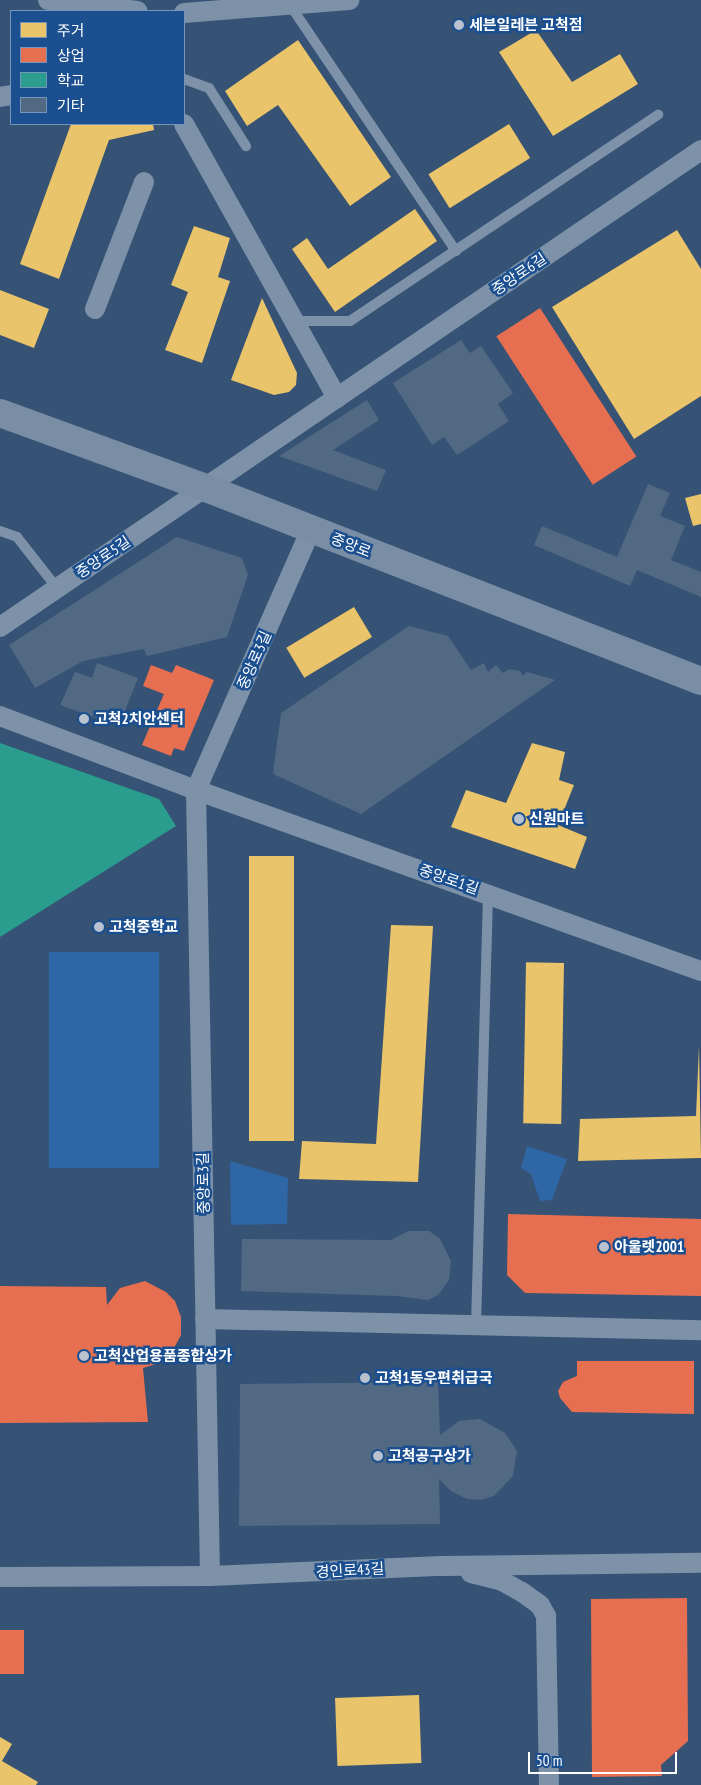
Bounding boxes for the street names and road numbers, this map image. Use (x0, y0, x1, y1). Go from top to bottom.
street label: 중앙로6길 (488, 249, 550, 299)
street label: 중앙로 (328, 529, 374, 561)
street label: 중앙로5길 (72, 532, 134, 582)
street label: 중앙로3길 (233, 628, 275, 692)
street label: 중앙로1길 (417, 860, 481, 898)
street label: 중앙로3길 (193, 1152, 213, 1214)
street label: 경인로43길 (315, 1559, 385, 1581)

